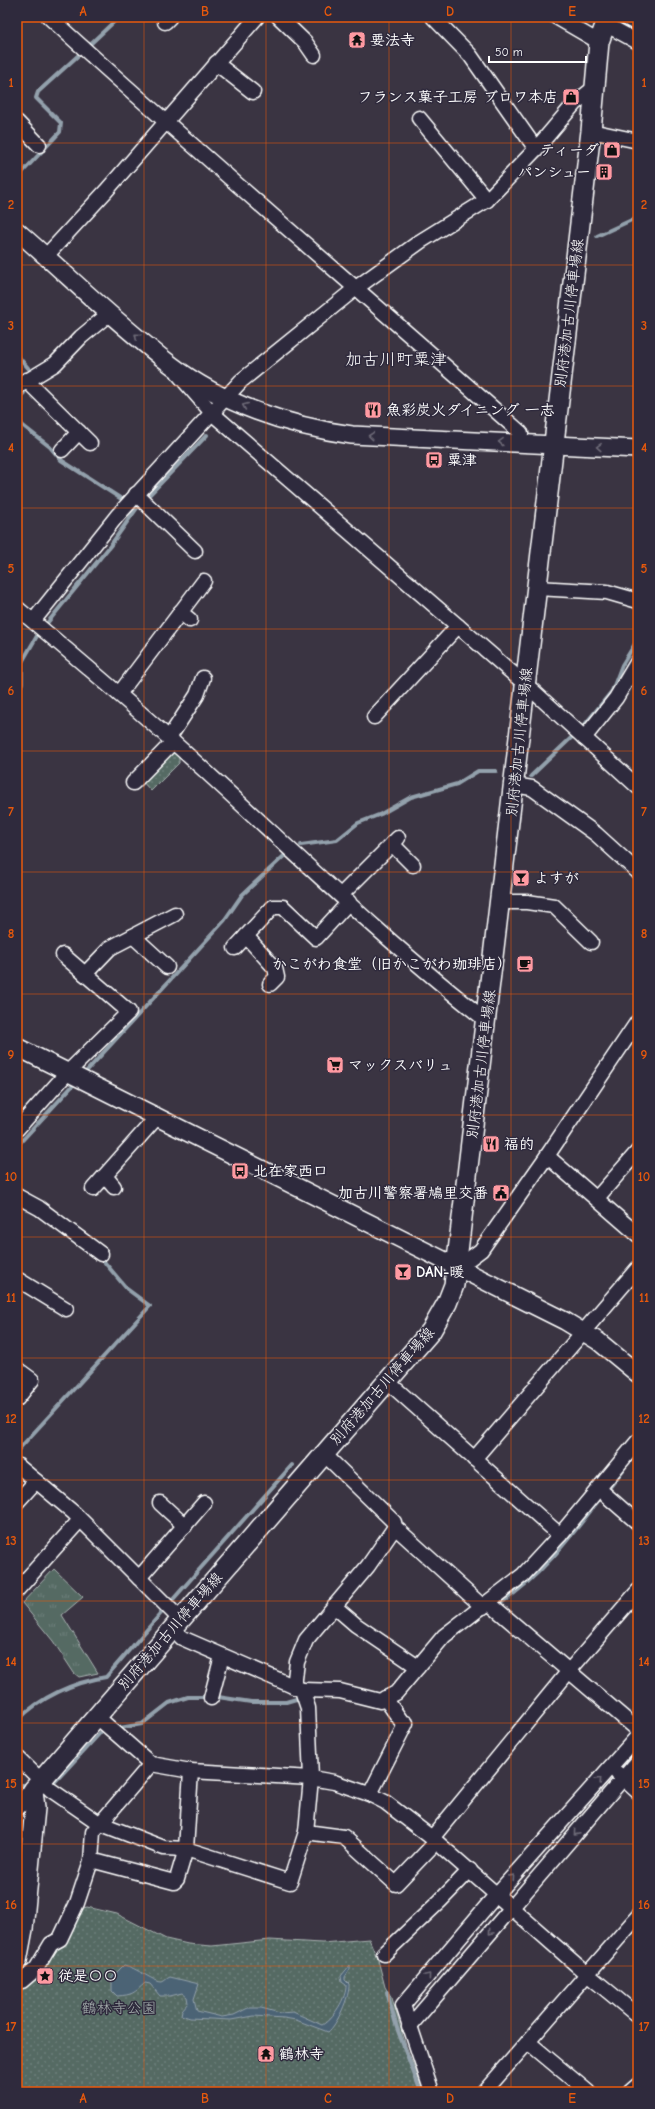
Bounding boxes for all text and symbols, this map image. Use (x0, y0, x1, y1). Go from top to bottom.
text: A (79, 4, 87, 19)
text: B (201, 4, 209, 19)
text: C (324, 4, 332, 19)
text: D (446, 4, 454, 19)
text: E (568, 4, 576, 19)
temple icon: 要法寺 (347, 30, 367, 50)
place label: 要法寺 (370, 31, 415, 49)
scale bar (489, 38, 586, 64)
text: 50 m (495, 45, 523, 59)
text: 1 (8, 75, 14, 90)
text: 1 (641, 75, 647, 90)
shop icon: フランス菓子工房 ブロワ本店 (561, 87, 581, 107)
place label: フランス菓子工房 ブロワ本店 (358, 88, 558, 106)
shop icon: ティーダ (602, 140, 622, 160)
place label: ティーダ (540, 141, 599, 159)
building icon: パンシュー (594, 162, 614, 182)
place label: パンシュー (517, 163, 591, 181)
text: 2 (8, 197, 14, 212)
text: 2 (641, 197, 647, 212)
street label: 別府港加古川停車場線 (551, 237, 587, 389)
text: 3 (8, 318, 14, 333)
text: 3 (641, 318, 647, 333)
one-way arrow (134, 334, 141, 341)
district label: 加古川町粟津 (345, 350, 447, 369)
restaurant icon: 魚彩炭火ダイニング 一志 (363, 400, 383, 420)
place label: 魚彩炭火ダイニング 一志 (386, 401, 555, 419)
one-way arrow (242, 403, 250, 411)
one-way arrow (368, 432, 374, 441)
one-way arrow (498, 438, 504, 447)
text: 4 (8, 440, 14, 455)
text: 4 (641, 440, 647, 455)
one-way arrow (596, 443, 602, 452)
bus stop icon: 粟津 (424, 450, 444, 470)
place label: 粟津 (447, 451, 477, 469)
text: 5 (8, 561, 15, 576)
text: 5 (641, 561, 648, 576)
street label: 別府港加古川停車場線 (502, 666, 536, 818)
text: 6 (8, 683, 15, 698)
text: 6 (641, 683, 648, 698)
text: 7 (8, 804, 14, 819)
text: 7 (641, 804, 647, 819)
bar icon: よすが (511, 868, 531, 888)
place label: よすが (534, 869, 579, 887)
text: 8 (8, 926, 14, 941)
text: 8 (641, 926, 647, 941)
cafe icon: かこがわ食堂（旧かこがわ珈琲店） (515, 954, 535, 974)
place label: かこがわ食堂（旧かこがわ珈琲店） (272, 955, 512, 973)
street label: 別府港加古川停車場線 (463, 988, 499, 1140)
text: 9 (8, 1047, 15, 1062)
text: 9 (641, 1047, 648, 1062)
supermarket icon: マックスバリュ (325, 1055, 345, 1075)
place label: マックスバリュ (348, 1056, 453, 1074)
restaurant icon: 福的 (481, 1134, 501, 1154)
place label: 福的 (504, 1135, 534, 1153)
bus stop icon: 北在家西口 (230, 1161, 250, 1181)
place label: 北在家西口 (253, 1162, 328, 1180)
text: 10 (5, 1169, 17, 1184)
text: 10 (638, 1169, 650, 1184)
public building icon: 加古川警察署鳩里交番 (491, 1183, 511, 1203)
place label: 加古川警察署鳩里交番 (338, 1184, 488, 1202)
bar icon: DAN-暖 (393, 1262, 413, 1282)
place label: DAN-暖 (416, 1263, 464, 1281)
text: 11 (6, 1290, 16, 1305)
text: 11 (639, 1290, 649, 1305)
street label: 別府港加古川停車場線 (326, 1323, 438, 1449)
text: 12 (5, 1411, 17, 1426)
text: 12 (638, 1411, 650, 1426)
text: 13 (5, 1533, 17, 1548)
text: 13 (638, 1533, 650, 1548)
street label: 別府港加古川停車場線 (114, 1568, 226, 1694)
text: 14 (5, 1654, 17, 1669)
text: 14 (638, 1654, 650, 1669)
text: 15 (5, 1776, 17, 1791)
text: 15 (638, 1776, 650, 1791)
one-way arrow (594, 1777, 601, 1784)
one-way arrow (574, 1829, 581, 1836)
one-way arrow (508, 1874, 515, 1882)
text: 16 (5, 1897, 17, 1912)
text: 16 (638, 1897, 650, 1912)
one-way arrow (489, 1927, 496, 1935)
place icon: 従是〇〇 (35, 1966, 55, 1986)
place label: 従是〇〇 (58, 1967, 118, 1985)
one-way arrow (423, 1973, 430, 1980)
park label: 鶴林寺公園 (81, 1999, 157, 2017)
text: 17 (6, 2019, 17, 2034)
text: 17 (639, 2019, 650, 2034)
temple icon: 鶴林寺 (256, 2044, 276, 2064)
place label: 鶴林寺 (279, 2045, 324, 2063)
text: A (79, 2091, 87, 2106)
text: B (201, 2091, 209, 2106)
text: C (324, 2091, 332, 2106)
text: D (446, 2091, 454, 2106)
text: E (568, 2091, 576, 2106)

